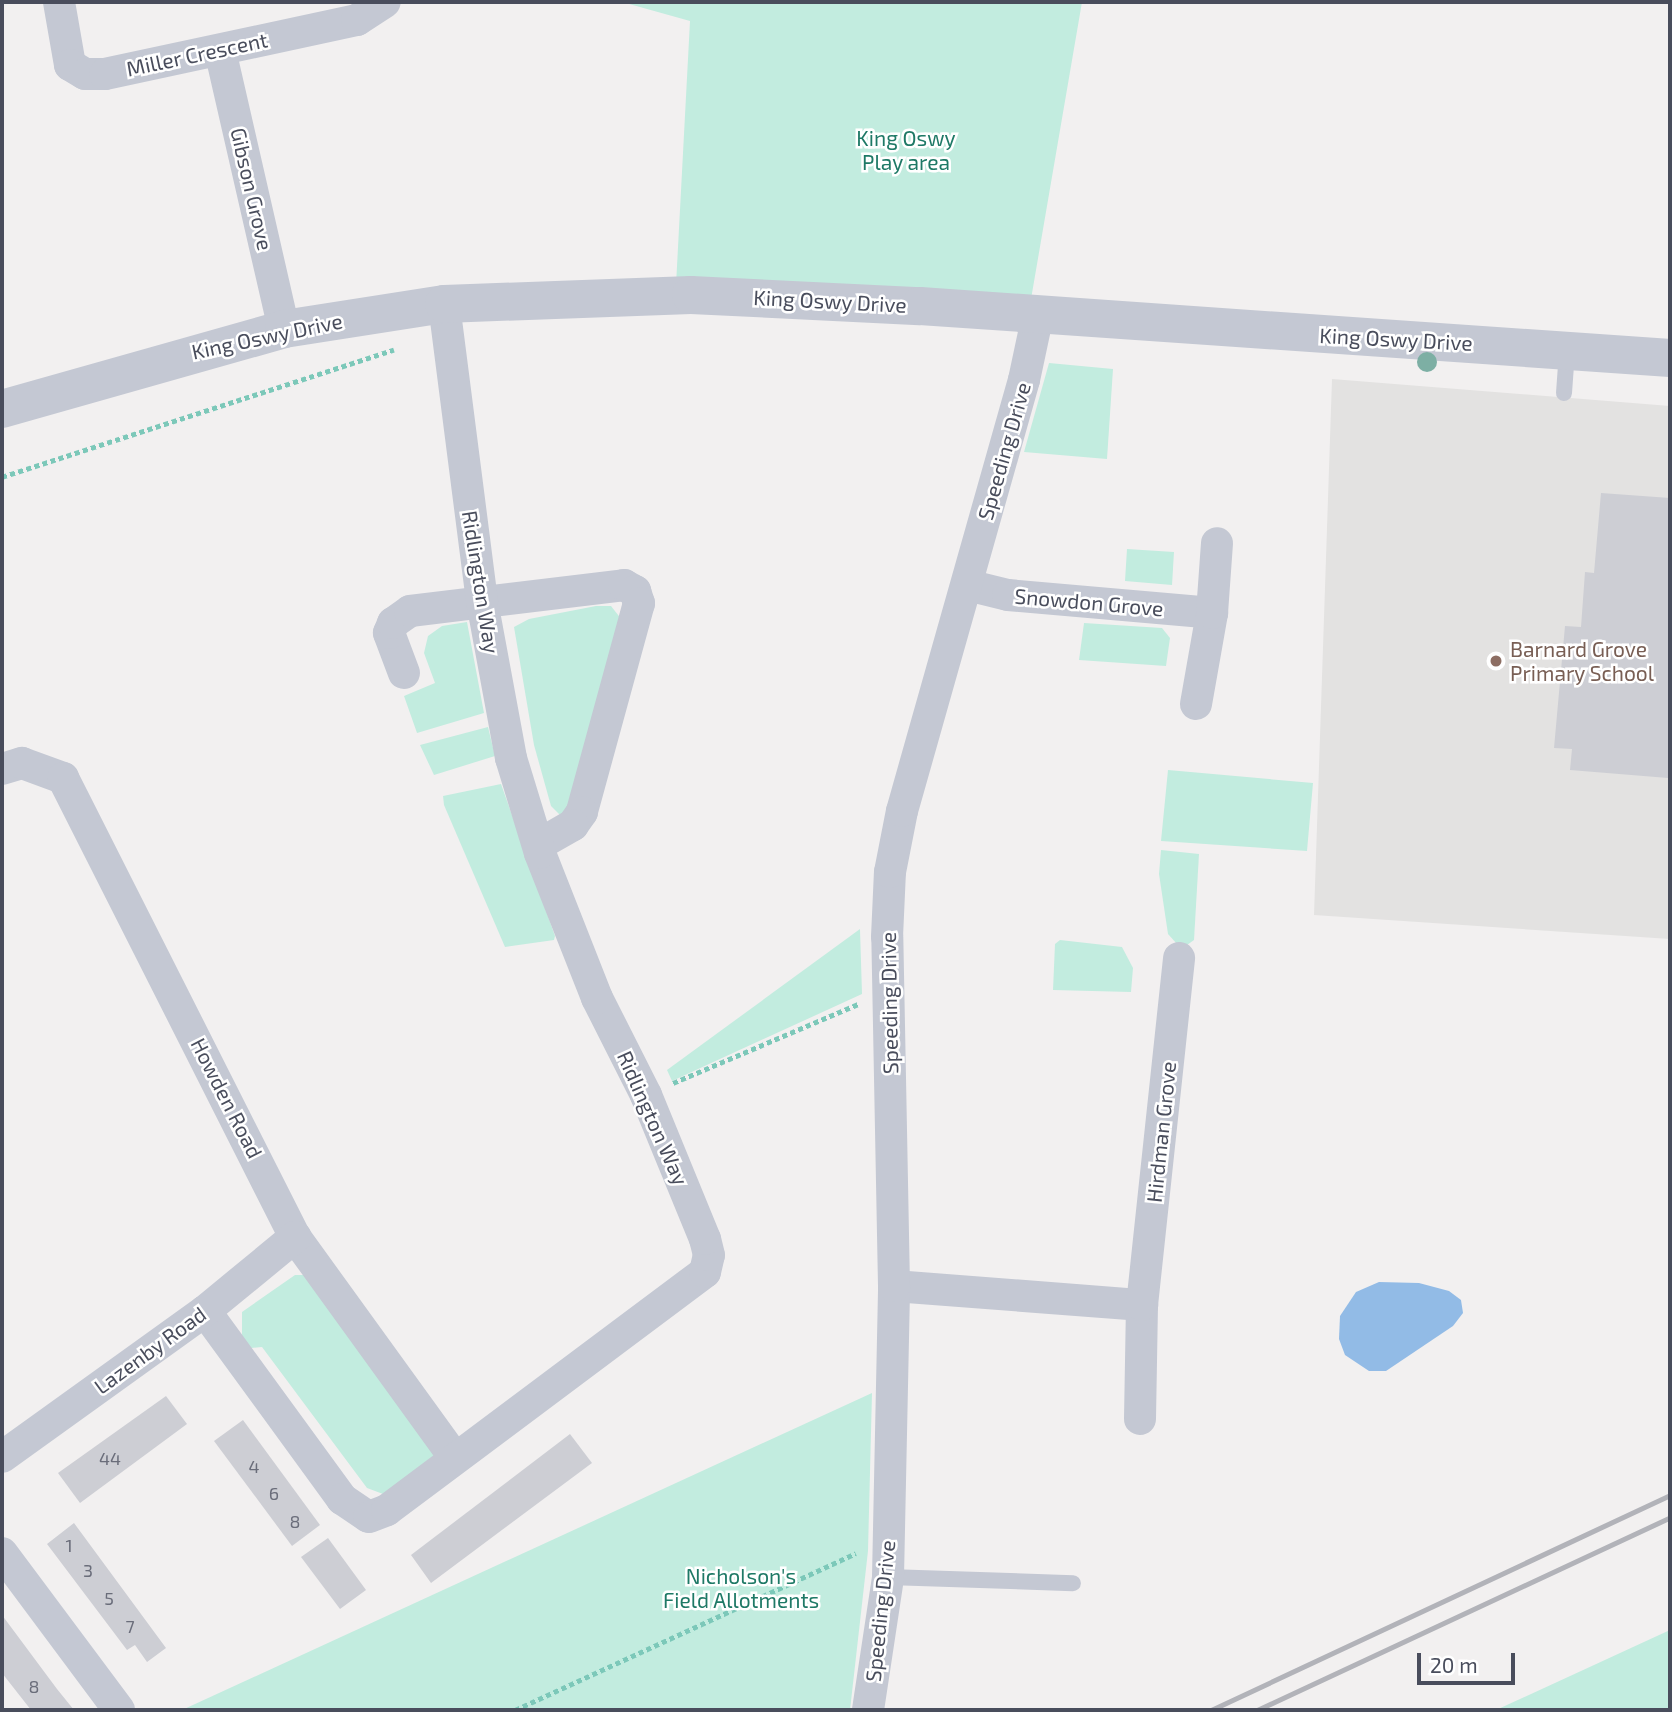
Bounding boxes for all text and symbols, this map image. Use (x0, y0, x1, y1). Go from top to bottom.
street label: Miller Crescent (124, 27, 270, 81)
street label: Gibson Grove (226, 125, 278, 253)
park label: King Oswy Play area (856, 125, 956, 175)
street label: King Oswy Drive (753, 284, 907, 318)
street label: King Oswy Drive (189, 308, 345, 364)
street label: King Oswy Drive (1319, 322, 1473, 356)
street label: Speeding Drive (972, 379, 1036, 523)
street label: Ridlington Way (457, 509, 505, 655)
street label: Snowdon Grove (1014, 583, 1164, 621)
place label: Barnard Grove Primary School (1510, 636, 1655, 686)
marker: Barnard Grove Primary School (1488, 653, 1504, 669)
street label: Speeding Drive (875, 932, 903, 1074)
street label: Howden Road (186, 1034, 268, 1162)
street label: Ridlington Way (612, 1047, 694, 1189)
street label: Hirdman Grove (1141, 1060, 1181, 1204)
street label: Lazenby Road (89, 1301, 211, 1399)
house number: 44 (99, 1447, 121, 1469)
house number: 4 (248, 1455, 260, 1477)
house number: 6 (269, 1482, 279, 1504)
house number: 8 (290, 1510, 300, 1532)
house number: 1 (65, 1534, 73, 1556)
street label: Speeding Drive (860, 1539, 900, 1683)
house number: 3 (83, 1559, 93, 1581)
park label: Nicholson's Field Allotments (663, 1563, 819, 1613)
house number: 5 (104, 1587, 114, 1609)
house number: 7 (125, 1615, 135, 1637)
scale bar (1420, 1638, 1518, 1682)
text: 20 m (1430, 1652, 1478, 1677)
house number: 8 (29, 1675, 39, 1697)

